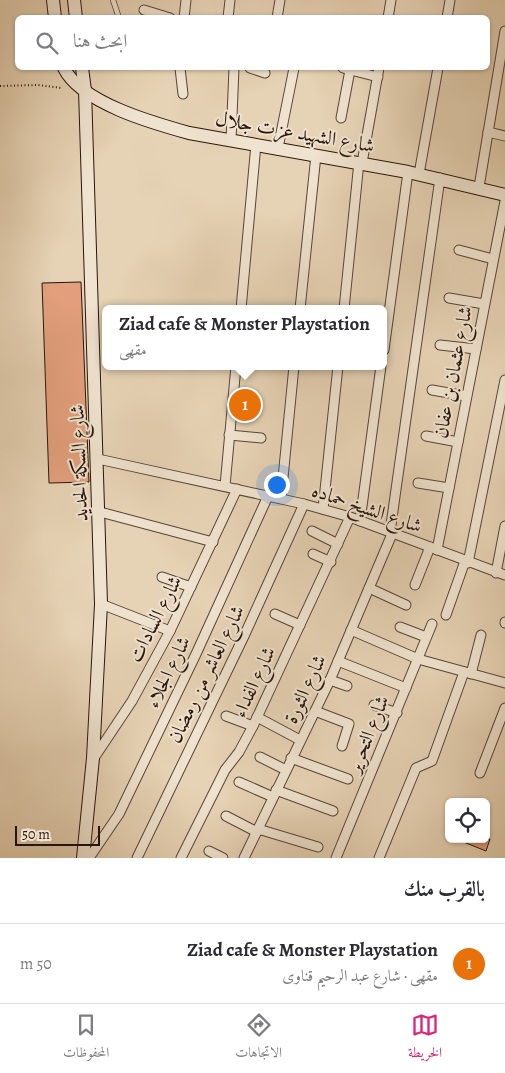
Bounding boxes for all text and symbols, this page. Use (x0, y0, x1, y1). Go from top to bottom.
search box (15, 15, 490, 70)
text: ابحث هنا (73, 28, 127, 54)
icon: search (33, 29, 61, 57)
street label: شارع الشهيد عزت جلال (213, 105, 377, 163)
street label: شارع عثمان بن عفان (427, 303, 483, 441)
popup (102, 305, 387, 370)
text: Ziad cafe & Monster Playstation (119, 311, 370, 337)
text: مقهى (119, 339, 147, 361)
pin: 1 (229, 386, 261, 424)
street label: شارع السكة الحديد (63, 404, 99, 522)
your location (264, 472, 290, 498)
street label: شارع الشيخ حماده (307, 477, 426, 543)
street label: شارع السادات (122, 571, 192, 669)
street label: شارع العاشر من رمضان (161, 600, 255, 749)
street label: شارع الجلاء (139, 631, 201, 714)
street label: شارع الفداء (226, 642, 286, 724)
street label: شارع الثورة (277, 650, 336, 730)
street label: شارع التحرير (339, 691, 400, 780)
map controls (445, 798, 490, 843)
button: locate (445, 798, 490, 843)
scale bar (15, 823, 100, 846)
text: 50 m (22, 825, 50, 844)
text: بالقرب منك (404, 875, 485, 903)
text: Ziad cafe & Monster Playstation (187, 937, 438, 963)
text: 50 m (20, 953, 52, 975)
text: 1 (466, 953, 472, 975)
text: مقهى · شارع عبد الرحيم قناوى (282, 965, 438, 987)
tab: المحفوظات (63, 1011, 109, 1066)
tab: الاتجاهات (235, 1011, 282, 1066)
tab: الخريطة (408, 1011, 442, 1066)

